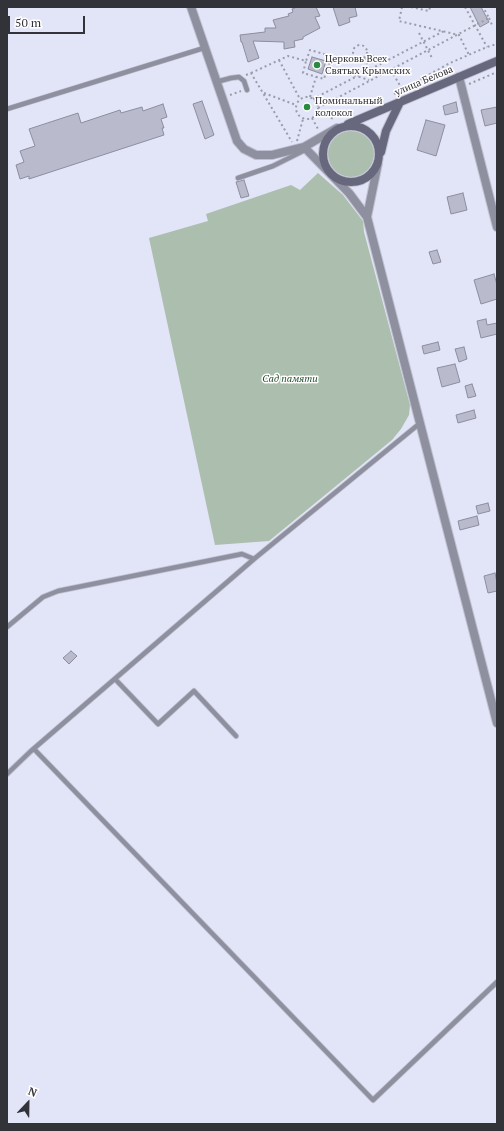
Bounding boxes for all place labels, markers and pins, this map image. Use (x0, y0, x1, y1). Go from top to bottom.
place label: Церковь Всех Святых Крымских (325, 53, 410, 76)
marker: Церковь Всех Святых Крымских (312, 60, 322, 70)
place label: Поминальный колокол (315, 95, 383, 118)
marker: Поминальный колокол (302, 102, 312, 112)

